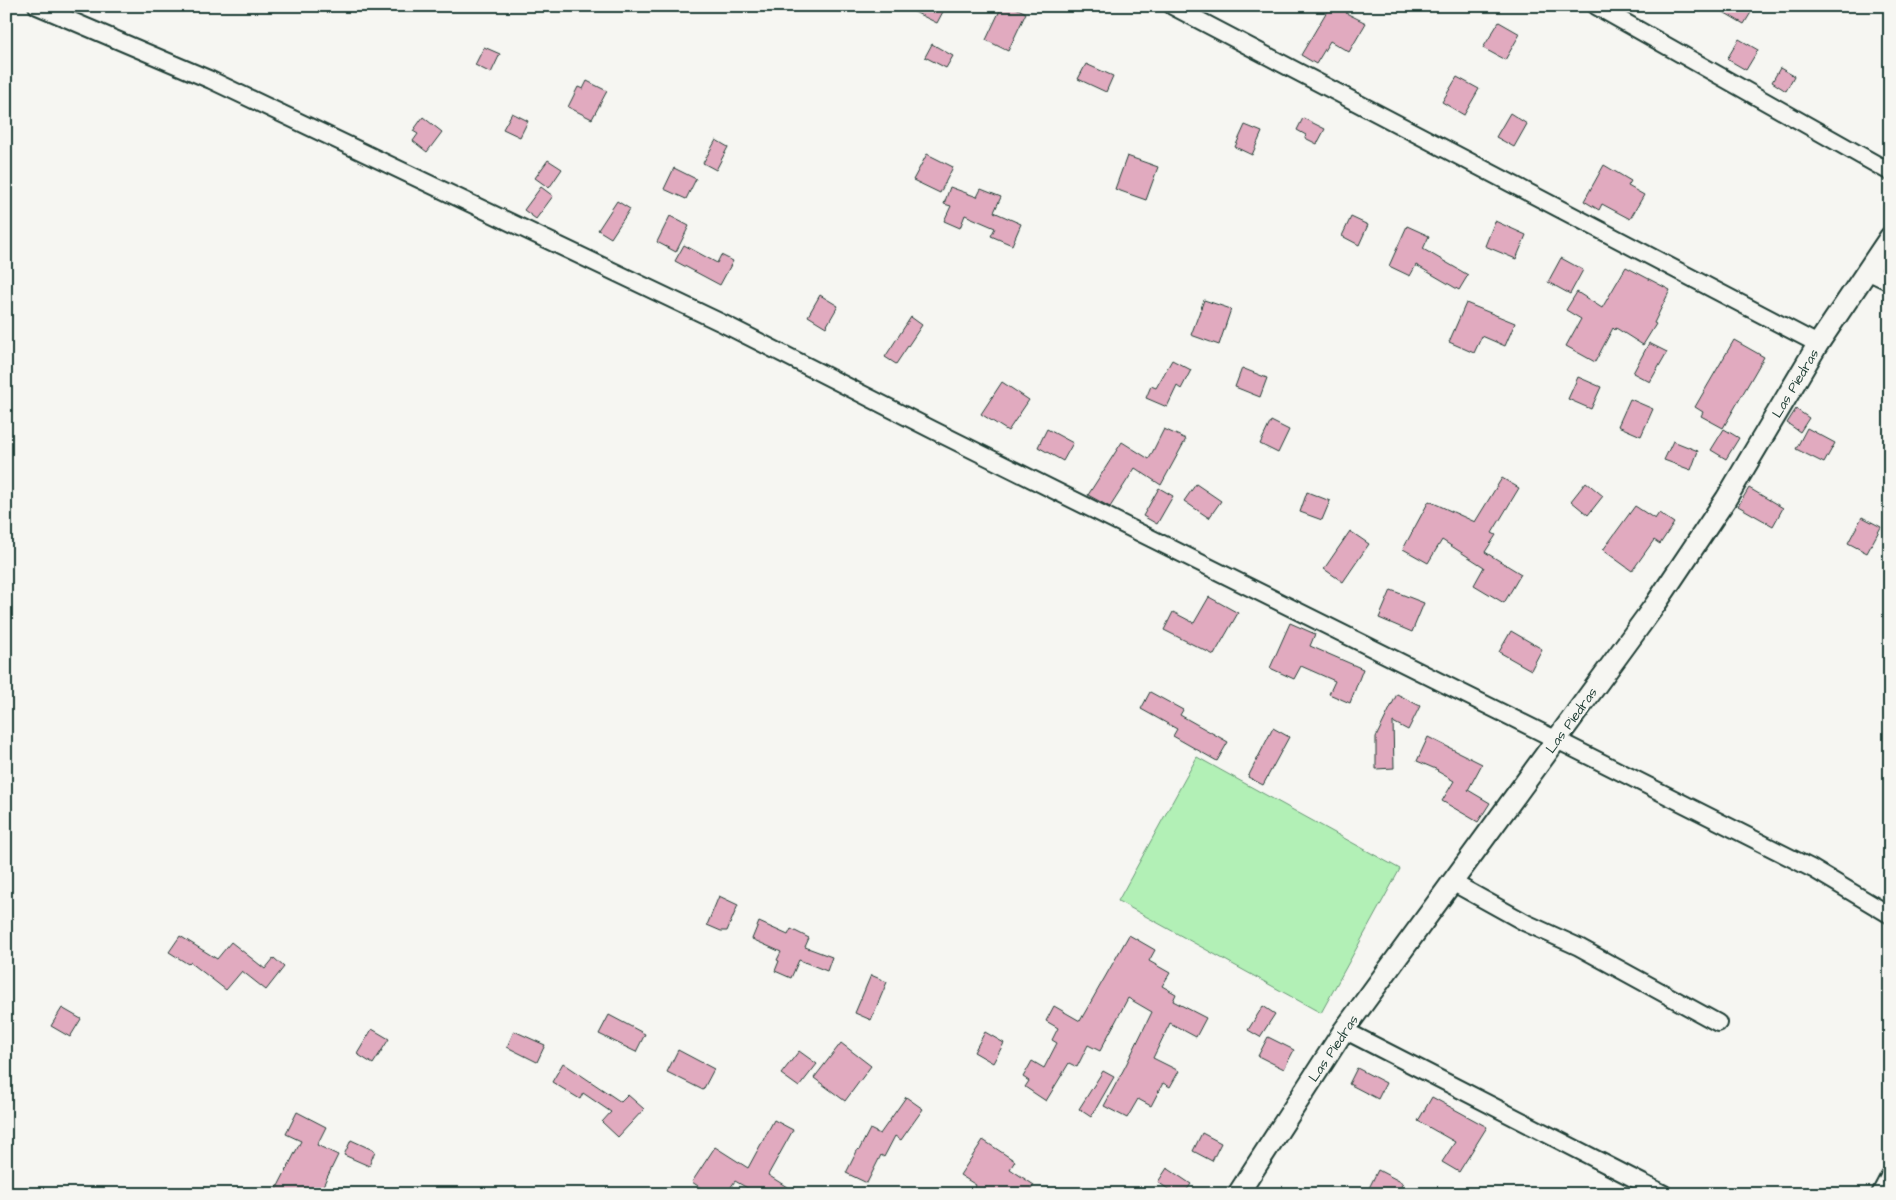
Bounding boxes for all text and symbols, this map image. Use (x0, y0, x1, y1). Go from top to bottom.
street label: Las Piedras (1767, 345, 1824, 422)
street label: Las Piedras (1541, 684, 1603, 758)
street label: Las Piedras (1304, 1011, 1364, 1086)

